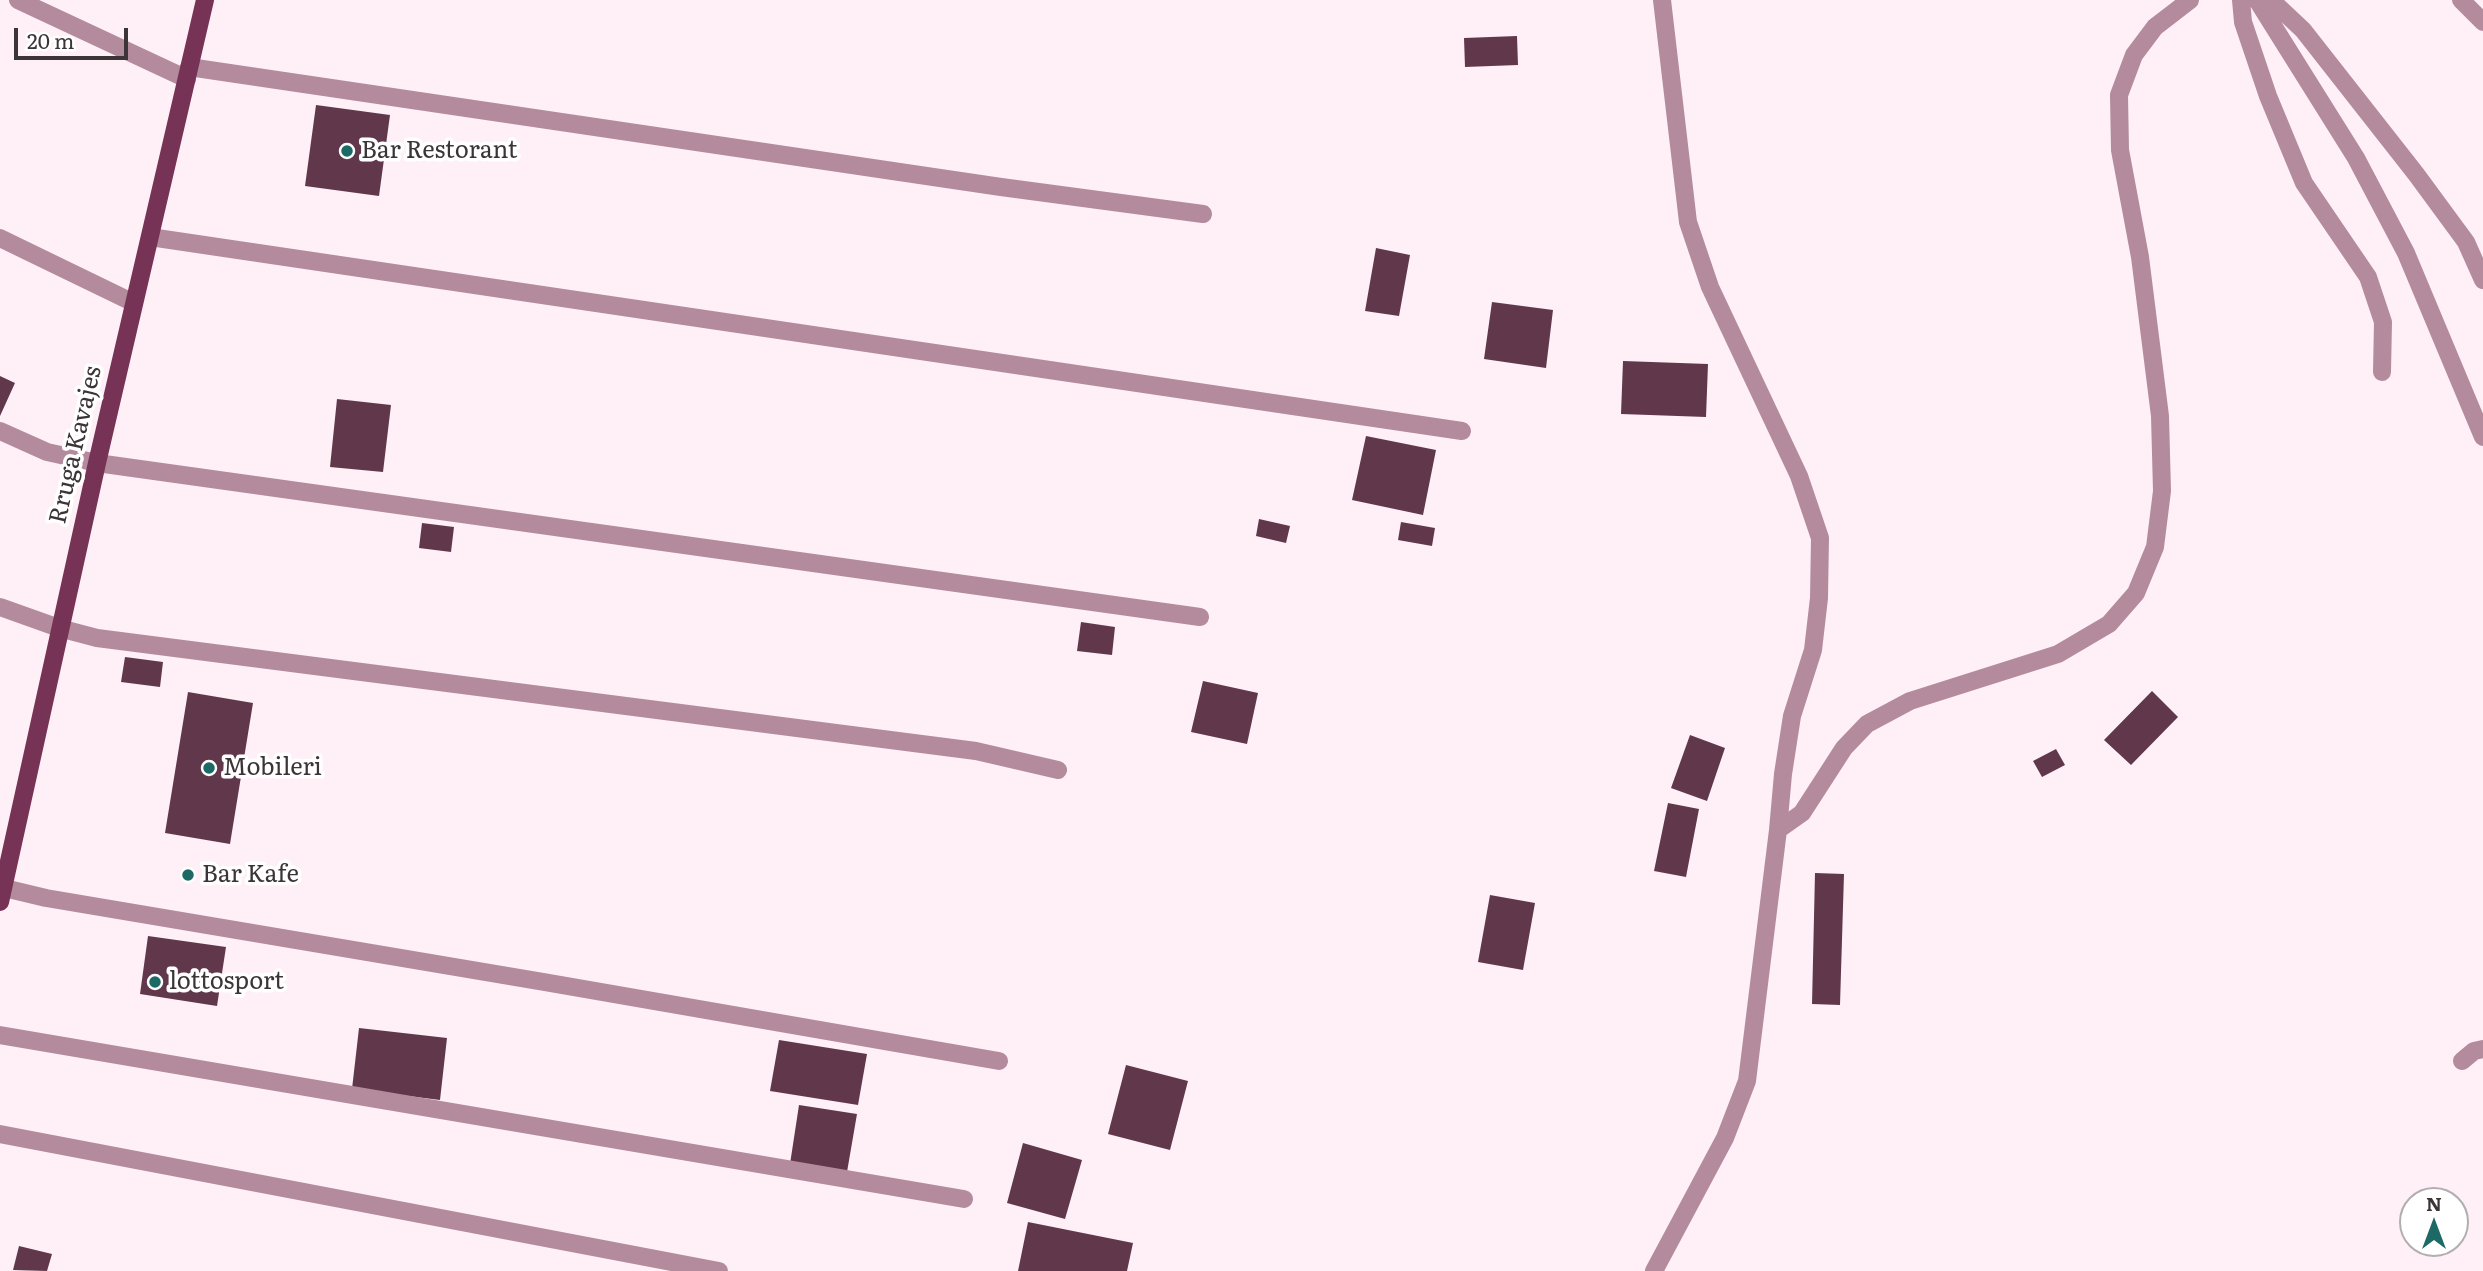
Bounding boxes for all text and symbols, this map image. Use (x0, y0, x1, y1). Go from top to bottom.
scale bar (18, 14, 131, 58)
text: 20 m (27, 24, 74, 55)
place label: Bar Restorant (361, 137, 517, 165)
marker: Bar Restorant (339, 143, 355, 159)
street label: Rruga Kavajes (44, 363, 108, 527)
place label: Mobileri (223, 754, 322, 782)
marker: Mobileri (201, 760, 217, 776)
place label: Bar Kafe (202, 861, 299, 889)
marker: Bar Kafe (180, 867, 196, 883)
place label: lottosport (169, 968, 284, 996)
marker: lottosport (147, 974, 163, 990)
north arrow (2399, 1187, 2469, 1257)
text: N (2426, 1189, 2442, 1217)

